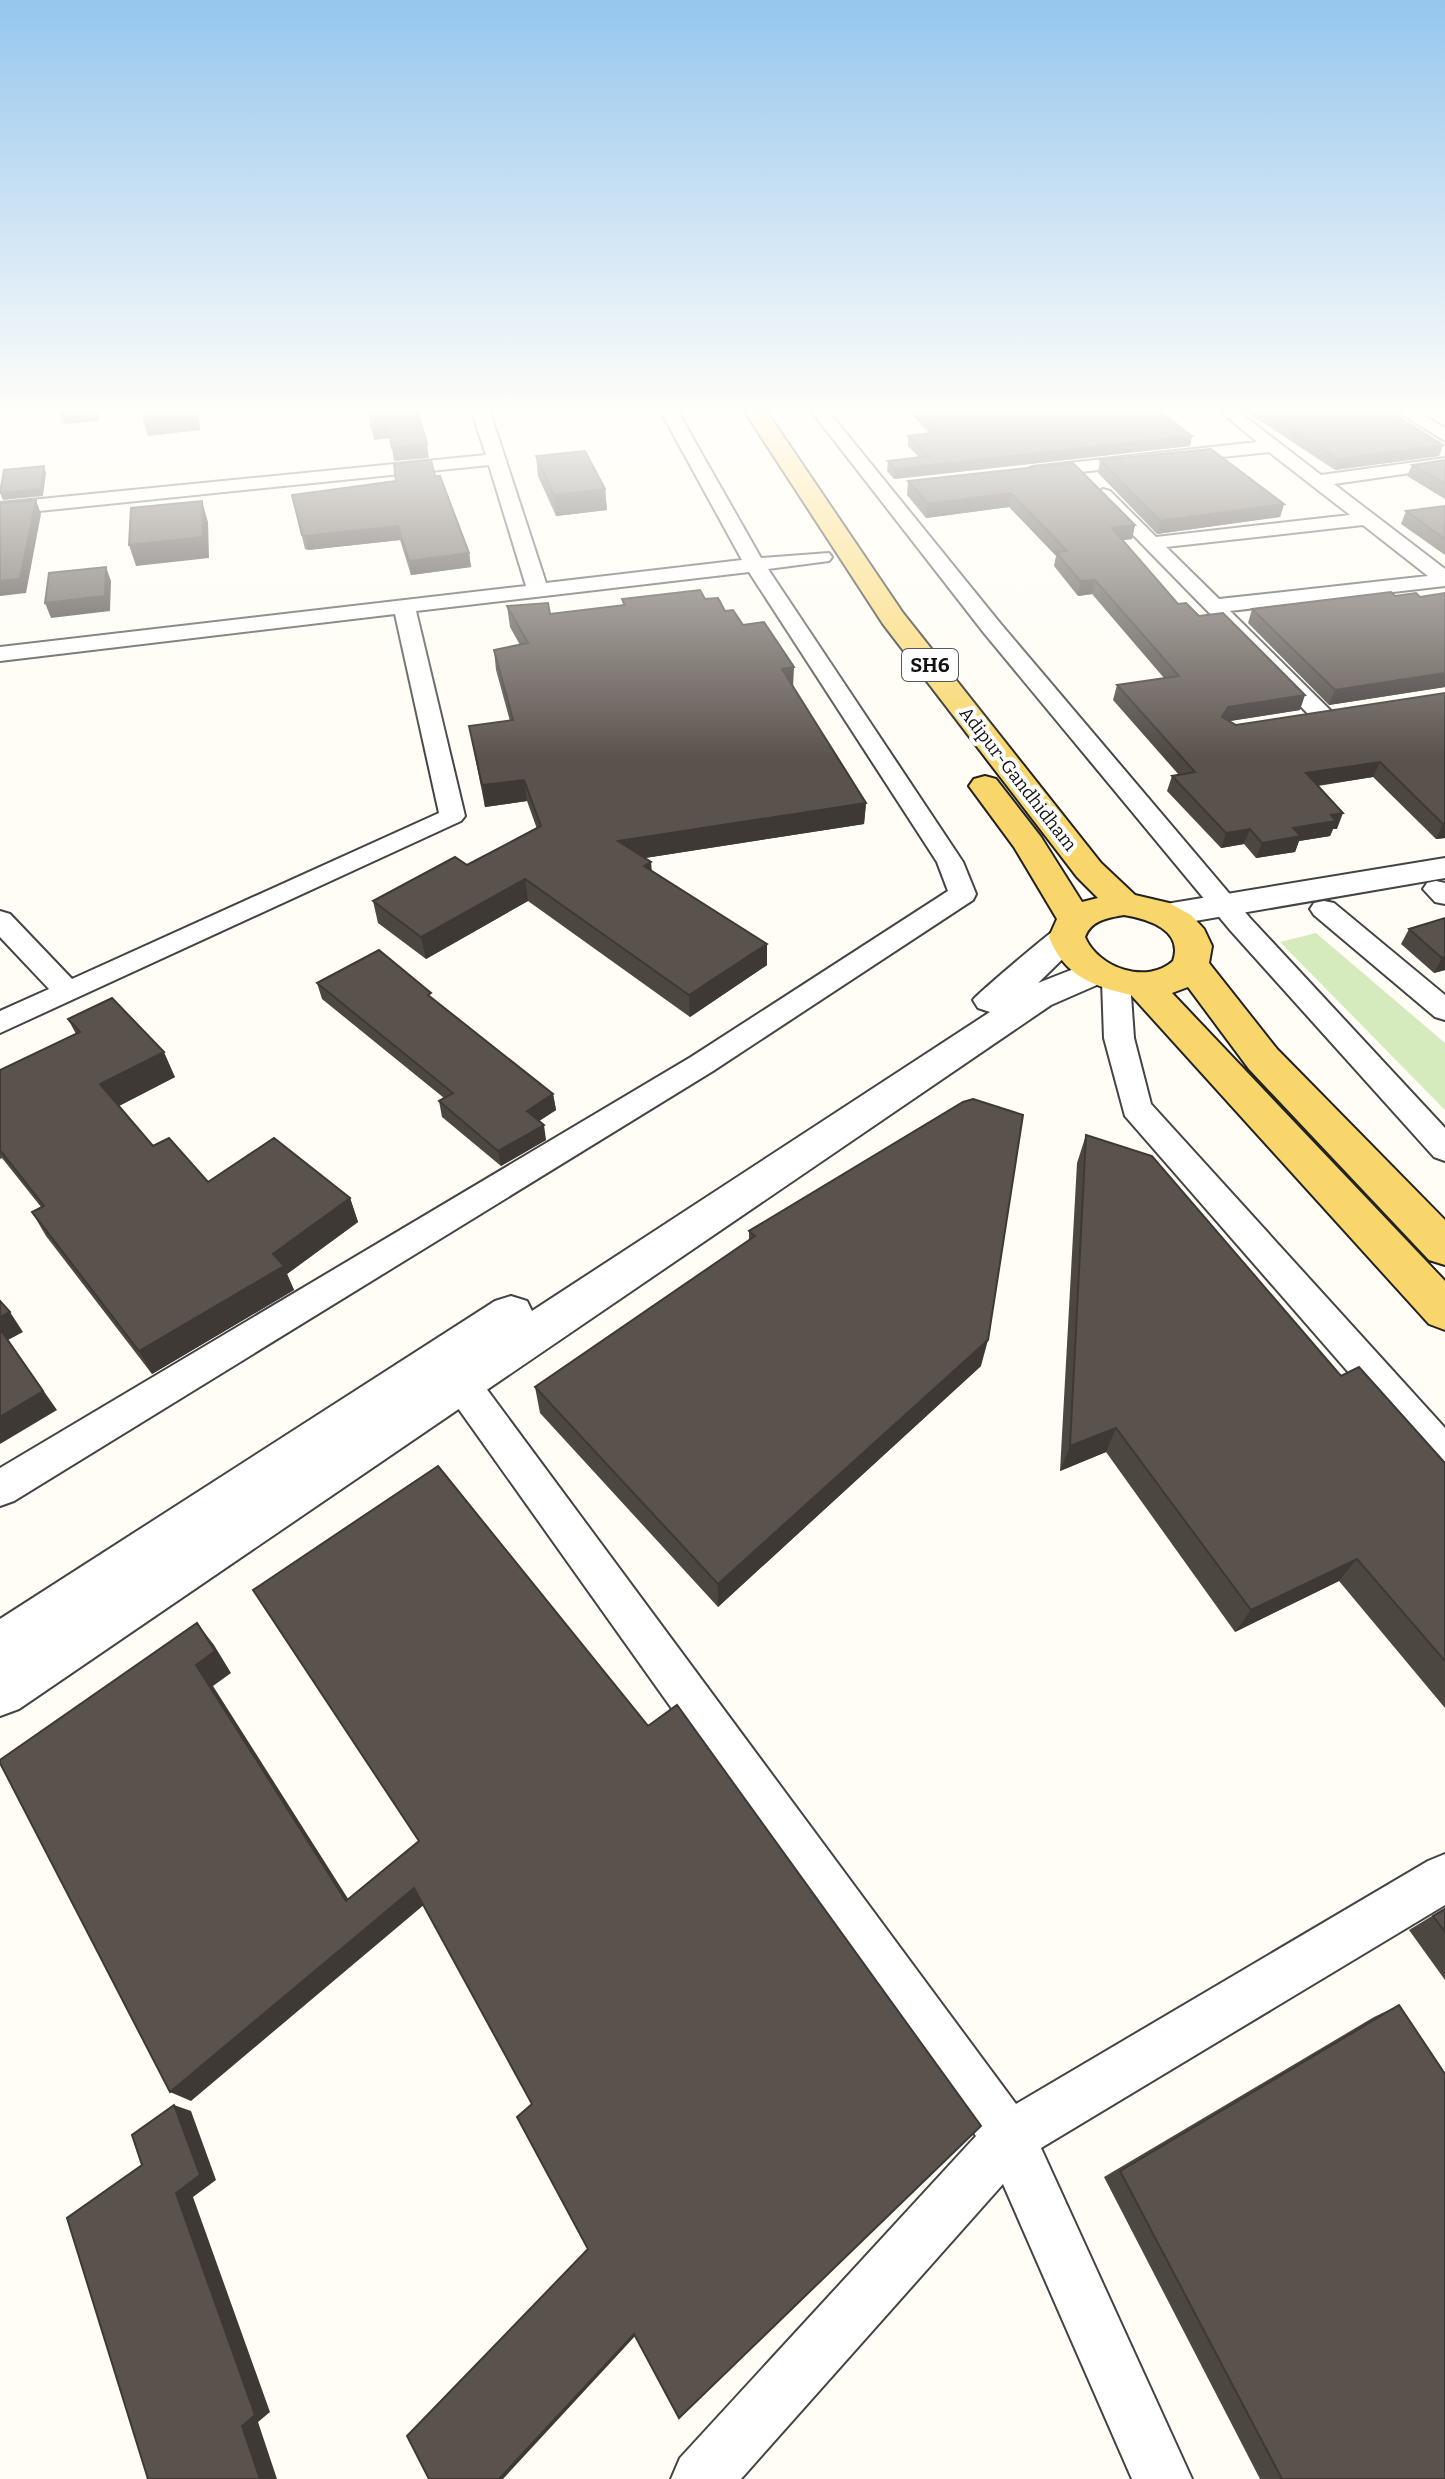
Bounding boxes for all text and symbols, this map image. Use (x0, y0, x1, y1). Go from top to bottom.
road number: SH6 (902, 649, 958, 681)
street label: Adipur-Gandhidham (955, 703, 1081, 855)

